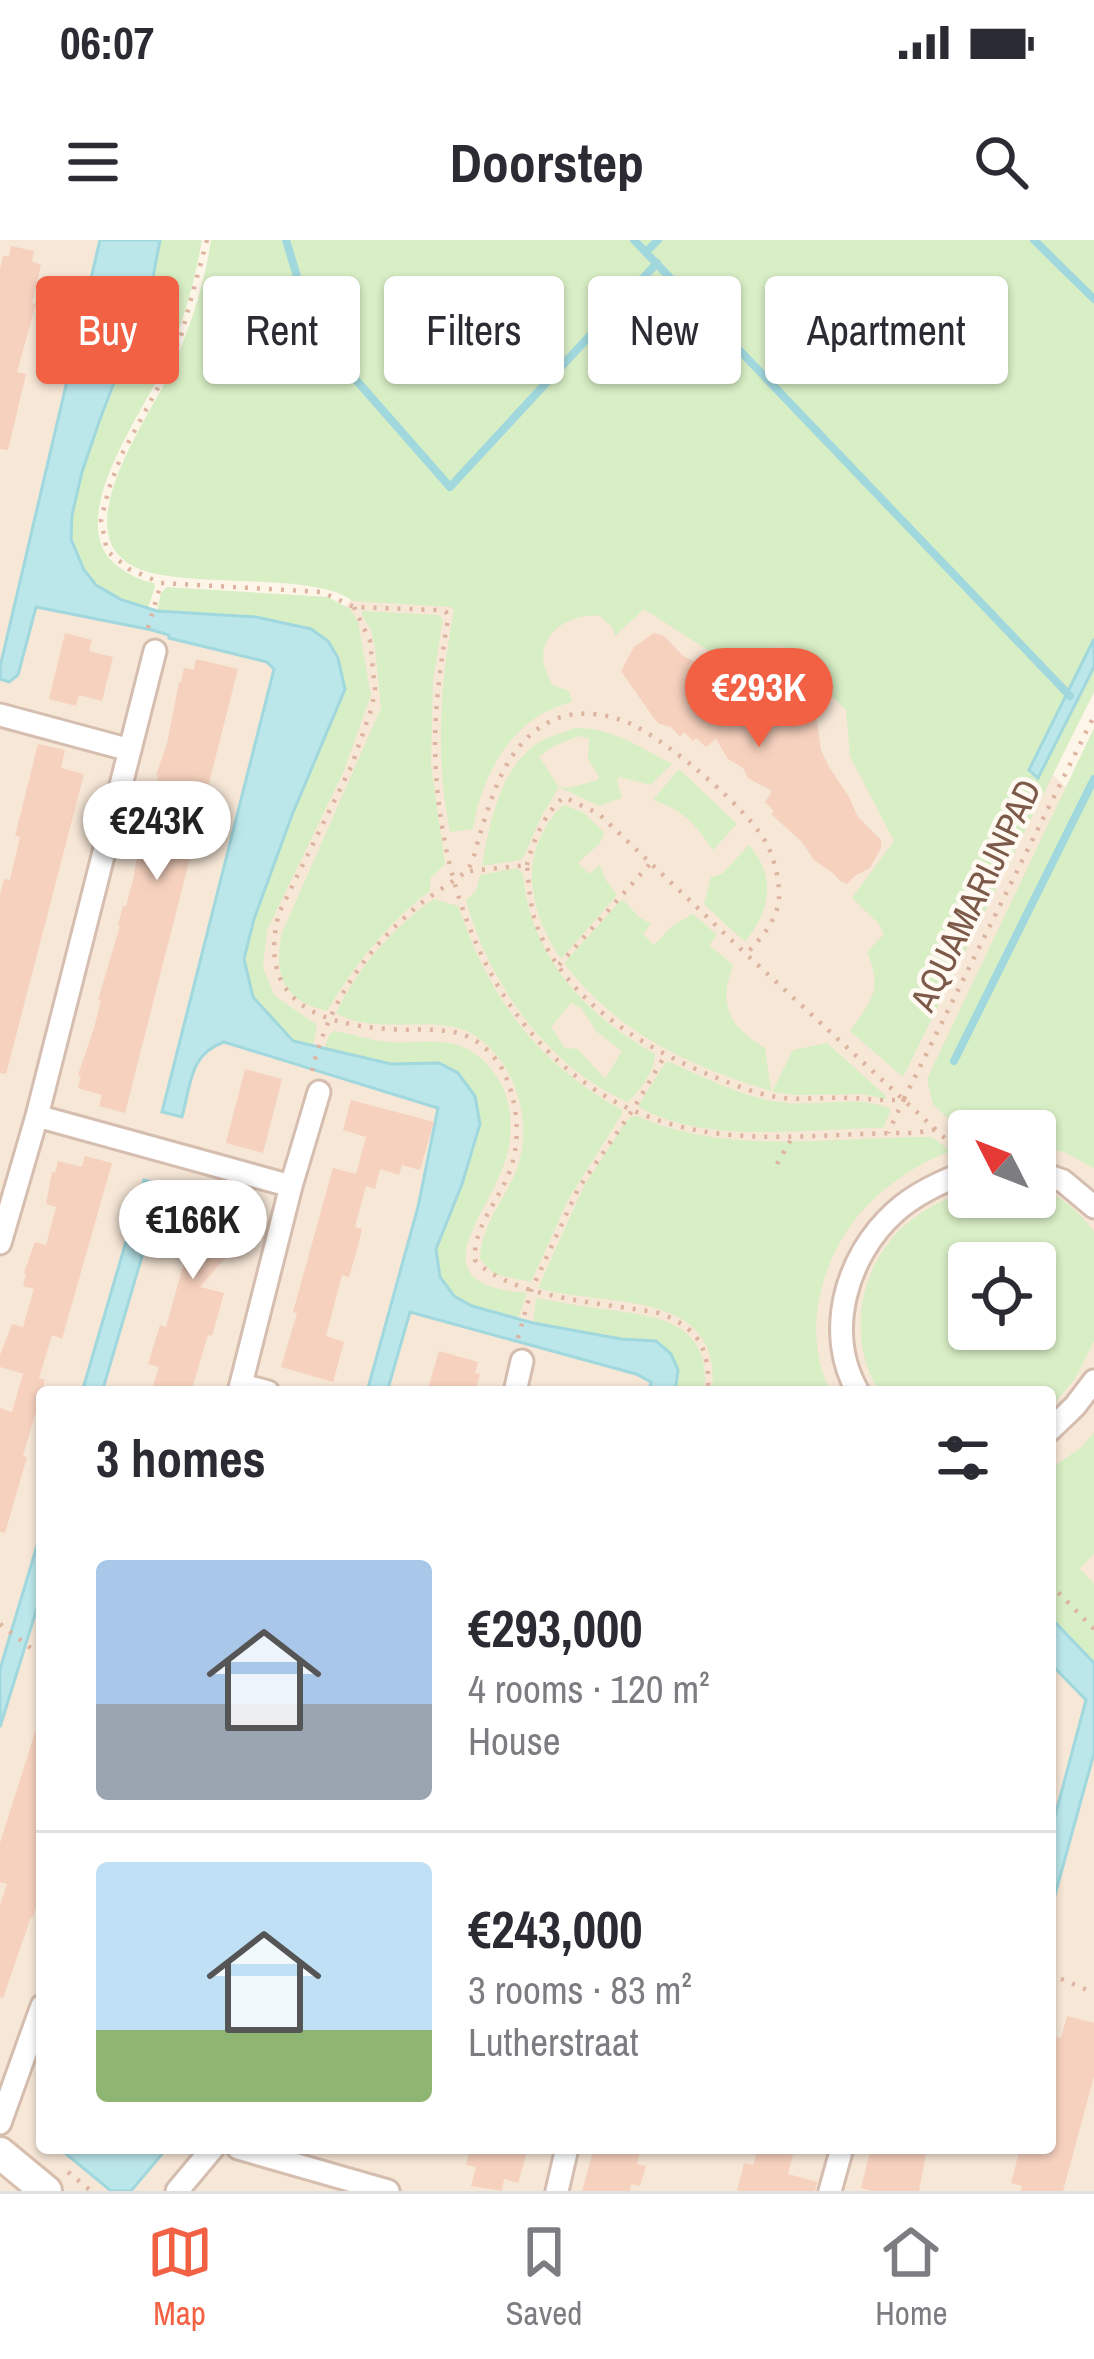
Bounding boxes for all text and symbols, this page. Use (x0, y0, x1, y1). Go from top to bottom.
text: 06:07 (60, 12, 154, 73)
text: Doorstep (450, 126, 644, 199)
icon: menu (60, 129, 126, 195)
icon: search (968, 129, 1034, 195)
chip: Buy (36, 276, 179, 384)
chip: Rent (203, 276, 360, 384)
chip: Filters (384, 276, 564, 384)
chip: New (588, 276, 741, 384)
chip: Apartment (765, 276, 1008, 384)
pin: €293K (675, 648, 843, 750)
text: €293K (712, 661, 806, 713)
street label: AQUAMARIJNPAD (898, 771, 1052, 1020)
pin: €243K (73, 781, 241, 883)
text: €243K (110, 794, 204, 846)
north arrow (948, 1110, 1056, 1218)
map controls (948, 1110, 1056, 1350)
pin: €166K (109, 1180, 277, 1282)
text: €166K (146, 1193, 240, 1245)
button: locate (948, 1242, 1056, 1350)
text: 3 homes (96, 1424, 266, 1493)
icon: filters (930, 1425, 996, 1491)
text: €293,000 (468, 1594, 642, 1663)
icon: home (192, 1608, 336, 1752)
text: 4 rooms · 120 m² (468, 1663, 710, 1715)
text: House (468, 1715, 560, 1767)
text: €243,000 (468, 1895, 642, 1964)
icon: home (192, 1910, 336, 2054)
text: 3 rooms · 83 m² (468, 1964, 692, 2016)
text: Lutherstraat (468, 2016, 639, 2068)
tab: Map (147, 2219, 213, 2335)
tab: Saved (506, 2219, 582, 2335)
tab: Home (875, 2219, 947, 2335)

